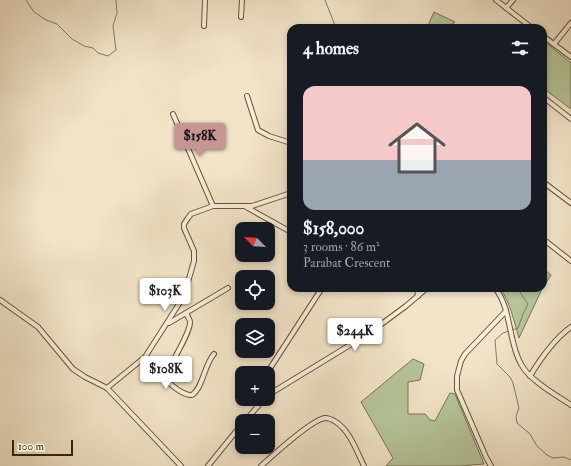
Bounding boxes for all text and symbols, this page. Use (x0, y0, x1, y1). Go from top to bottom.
icon: filters (509, 37, 531, 59)
text: 4 homes (303, 38, 359, 59)
icon: home (381, 112, 453, 184)
pin: $158K (172, 123, 228, 157)
text: $158K (184, 128, 216, 144)
text: $158,000 (303, 218, 364, 239)
north arrow (235, 222, 275, 262)
map controls (235, 222, 275, 454)
text: 3 rooms · 86 m² (303, 239, 380, 255)
text: Parabat Crescent (303, 255, 390, 271)
button: locate (235, 270, 275, 310)
pin: $103K (137, 278, 193, 312)
text: $103K (149, 283, 181, 299)
button: layers (235, 318, 275, 358)
pin: $244K (327, 318, 383, 352)
text: $244K (336, 323, 374, 339)
pin: $108K (138, 356, 194, 390)
text: $108K (149, 361, 183, 377)
button: + (235, 366, 275, 406)
button: − (235, 414, 275, 454)
scale bar (12, 438, 73, 457)
text: 100 m (18, 440, 44, 453)

